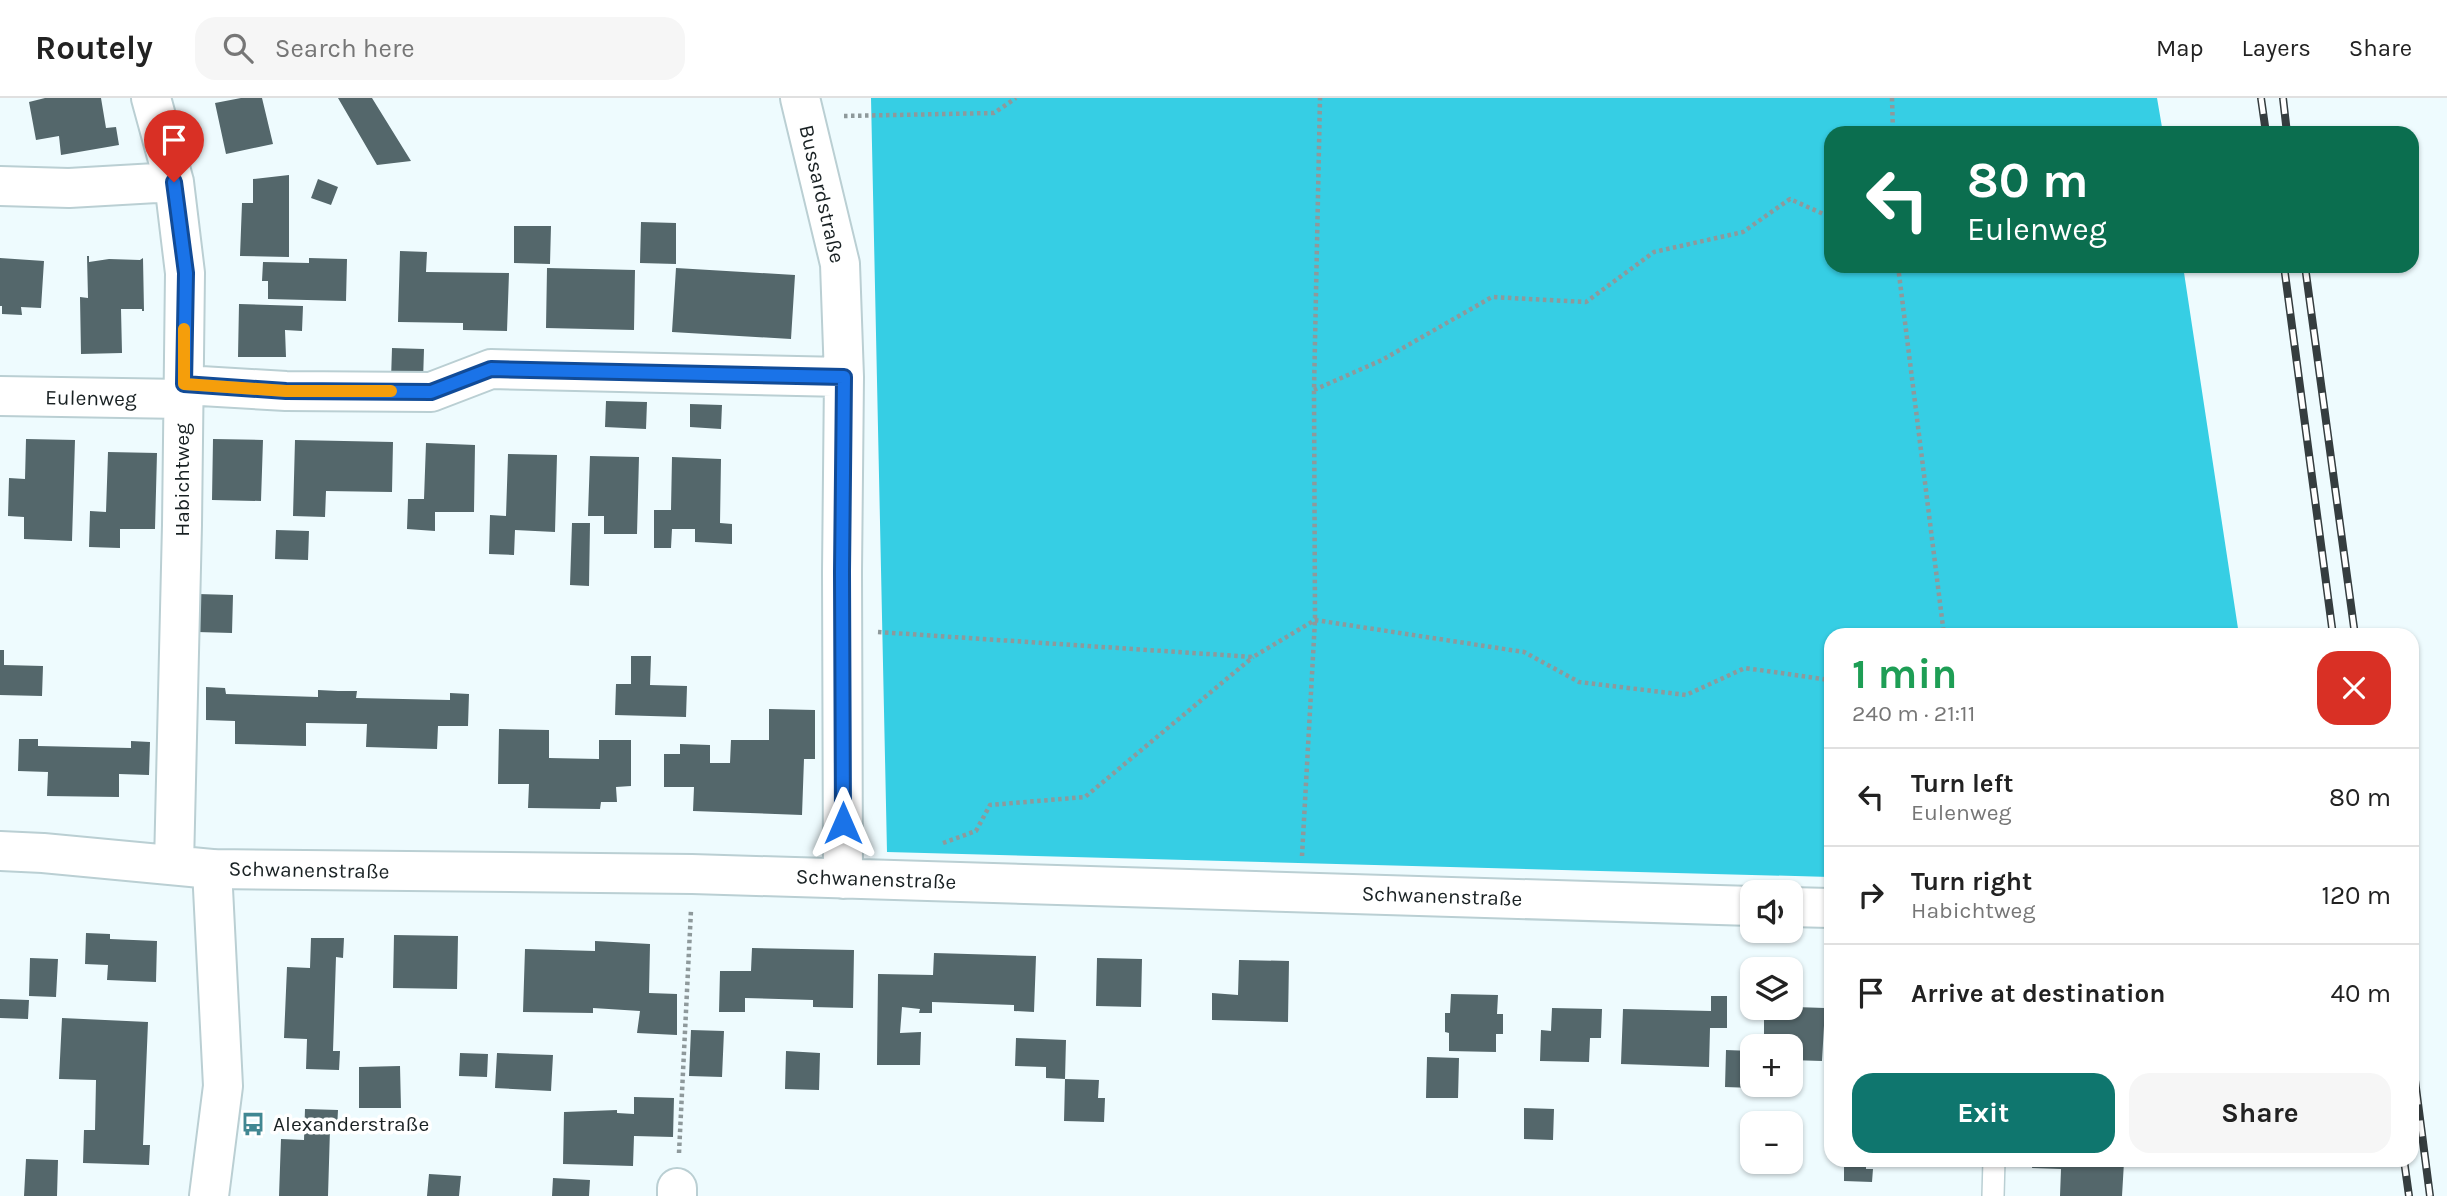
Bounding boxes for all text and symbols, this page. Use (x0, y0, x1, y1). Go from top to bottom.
search box (195, 17, 685, 80)
text: Routely (35, 29, 153, 67)
icon: search (219, 29, 257, 67)
text: Search here (275, 33, 415, 64)
text: Map (2156, 34, 2204, 62)
text: Layers (2242, 34, 2311, 62)
text: Share (2349, 34, 2412, 62)
pin (144, 110, 204, 182)
icon: arrive (155, 121, 193, 159)
street label: Bussardstraße (794, 123, 850, 265)
text: 80 m (1967, 152, 2089, 209)
icon: left (1852, 154, 1943, 245)
text: Eulenweg (1967, 211, 2107, 248)
street label: Eulenweg (45, 385, 137, 411)
street label: Habichtweg (170, 423, 194, 537)
text: 1 min (1852, 649, 1957, 699)
button: close (2317, 651, 2391, 725)
text: 240 m · 21:11 (1852, 700, 1975, 727)
text: Turn left (1911, 768, 2013, 799)
icon: left (1852, 778, 1890, 816)
text: 80 m (2329, 782, 2391, 813)
position arrow (806, 786, 880, 860)
text: Eulenweg (1911, 799, 2011, 826)
street label: Schwanenstraße (228, 857, 390, 883)
street label: Schwanenstraße (795, 864, 957, 894)
text: Turn right (1911, 866, 2032, 897)
icon: right (1852, 876, 1890, 914)
map controls (1740, 880, 1803, 1174)
button: sound (1740, 880, 1803, 943)
text: 120 m (2321, 880, 2391, 911)
street label: Schwanenstraße (1361, 881, 1523, 911)
text: Habichtweg (1911, 897, 2035, 924)
button: layers (1740, 957, 1803, 1020)
icon: arrive (1852, 974, 1890, 1012)
text: Arrive at destination (1911, 978, 2165, 1009)
text: 40 m (2331, 978, 2391, 1009)
button: + (1740, 1034, 1803, 1097)
button: Exit (1852, 1073, 2115, 1153)
button: Share (2129, 1073, 2391, 1153)
bus stop icon: Alexanderstraße (239, 1110, 267, 1138)
button: − (1740, 1111, 1803, 1174)
place label: Alexanderstraße (273, 1112, 429, 1136)

